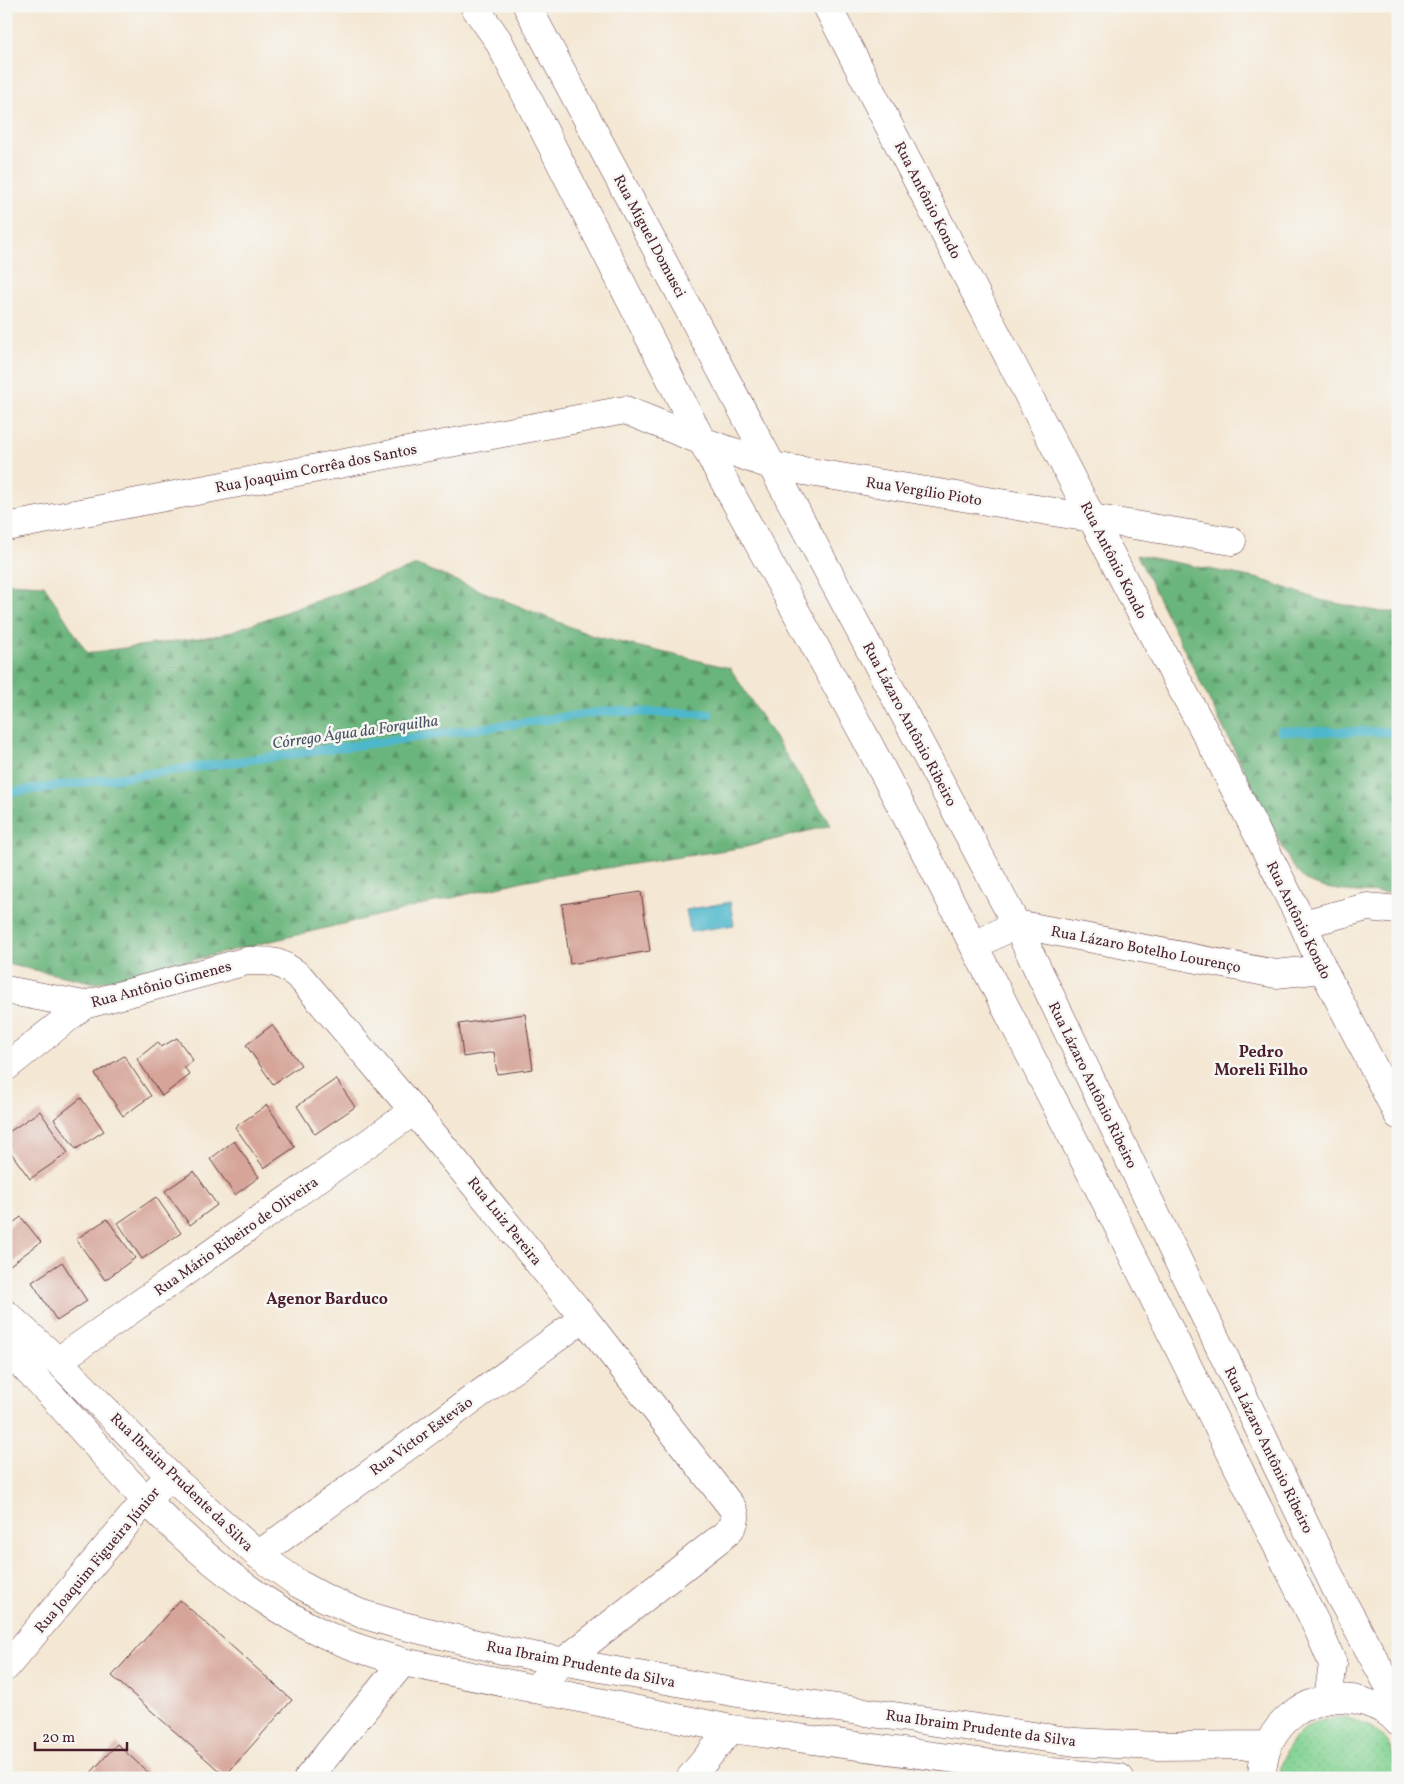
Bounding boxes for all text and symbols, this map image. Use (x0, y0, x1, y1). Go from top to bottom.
street label: Rua Antônio Kondo (888, 138, 965, 263)
street label: Rua Miguel Domusci (607, 171, 690, 302)
street label: Rua Joaquim Corrêa dos Santos (214, 440, 419, 499)
street label: Rua Vergílio Pioto (864, 473, 983, 512)
street label: Rua Antônio Kondo (1074, 498, 1151, 623)
street label: Rua Lázaro Antônio Ribeiro (856, 639, 961, 811)
water label: Córrego Água da Forquilha (271, 710, 440, 756)
street label: Rua Antônio Kondo (1260, 858, 1335, 983)
street label: Rua Lázaro Botelho Lourenço (1049, 922, 1243, 979)
street label: Rua Antônio Gimenes (89, 957, 234, 1014)
street label: Rua Lázaro Antônio Ribeiro (1042, 999, 1141, 1173)
district label: Pedro Moreli Filho (1214, 1042, 1308, 1082)
street label: Rua Mário Ribeiro de Oliveira (151, 1172, 323, 1302)
street label: Rua Luiz Pereira (462, 1173, 546, 1271)
district label: Agenor Barduco (266, 1289, 388, 1311)
street label: Rua Lázaro Antônio Ribeiro (1218, 1364, 1317, 1538)
street label: Rua Victor Estevão (366, 1393, 478, 1482)
street label: Rua Ibraim Prudente da Silva (105, 1409, 257, 1557)
street label: Rua Joaquim Figueira Júnior (31, 1483, 166, 1639)
street label: Rua Ibraim Prudente da Silva (484, 1637, 677, 1694)
street label: Rua Ibraim Prudente da Silva (884, 1706, 1077, 1753)
scale bar (35, 1719, 128, 1751)
text: 20 m (42, 1728, 75, 1749)

